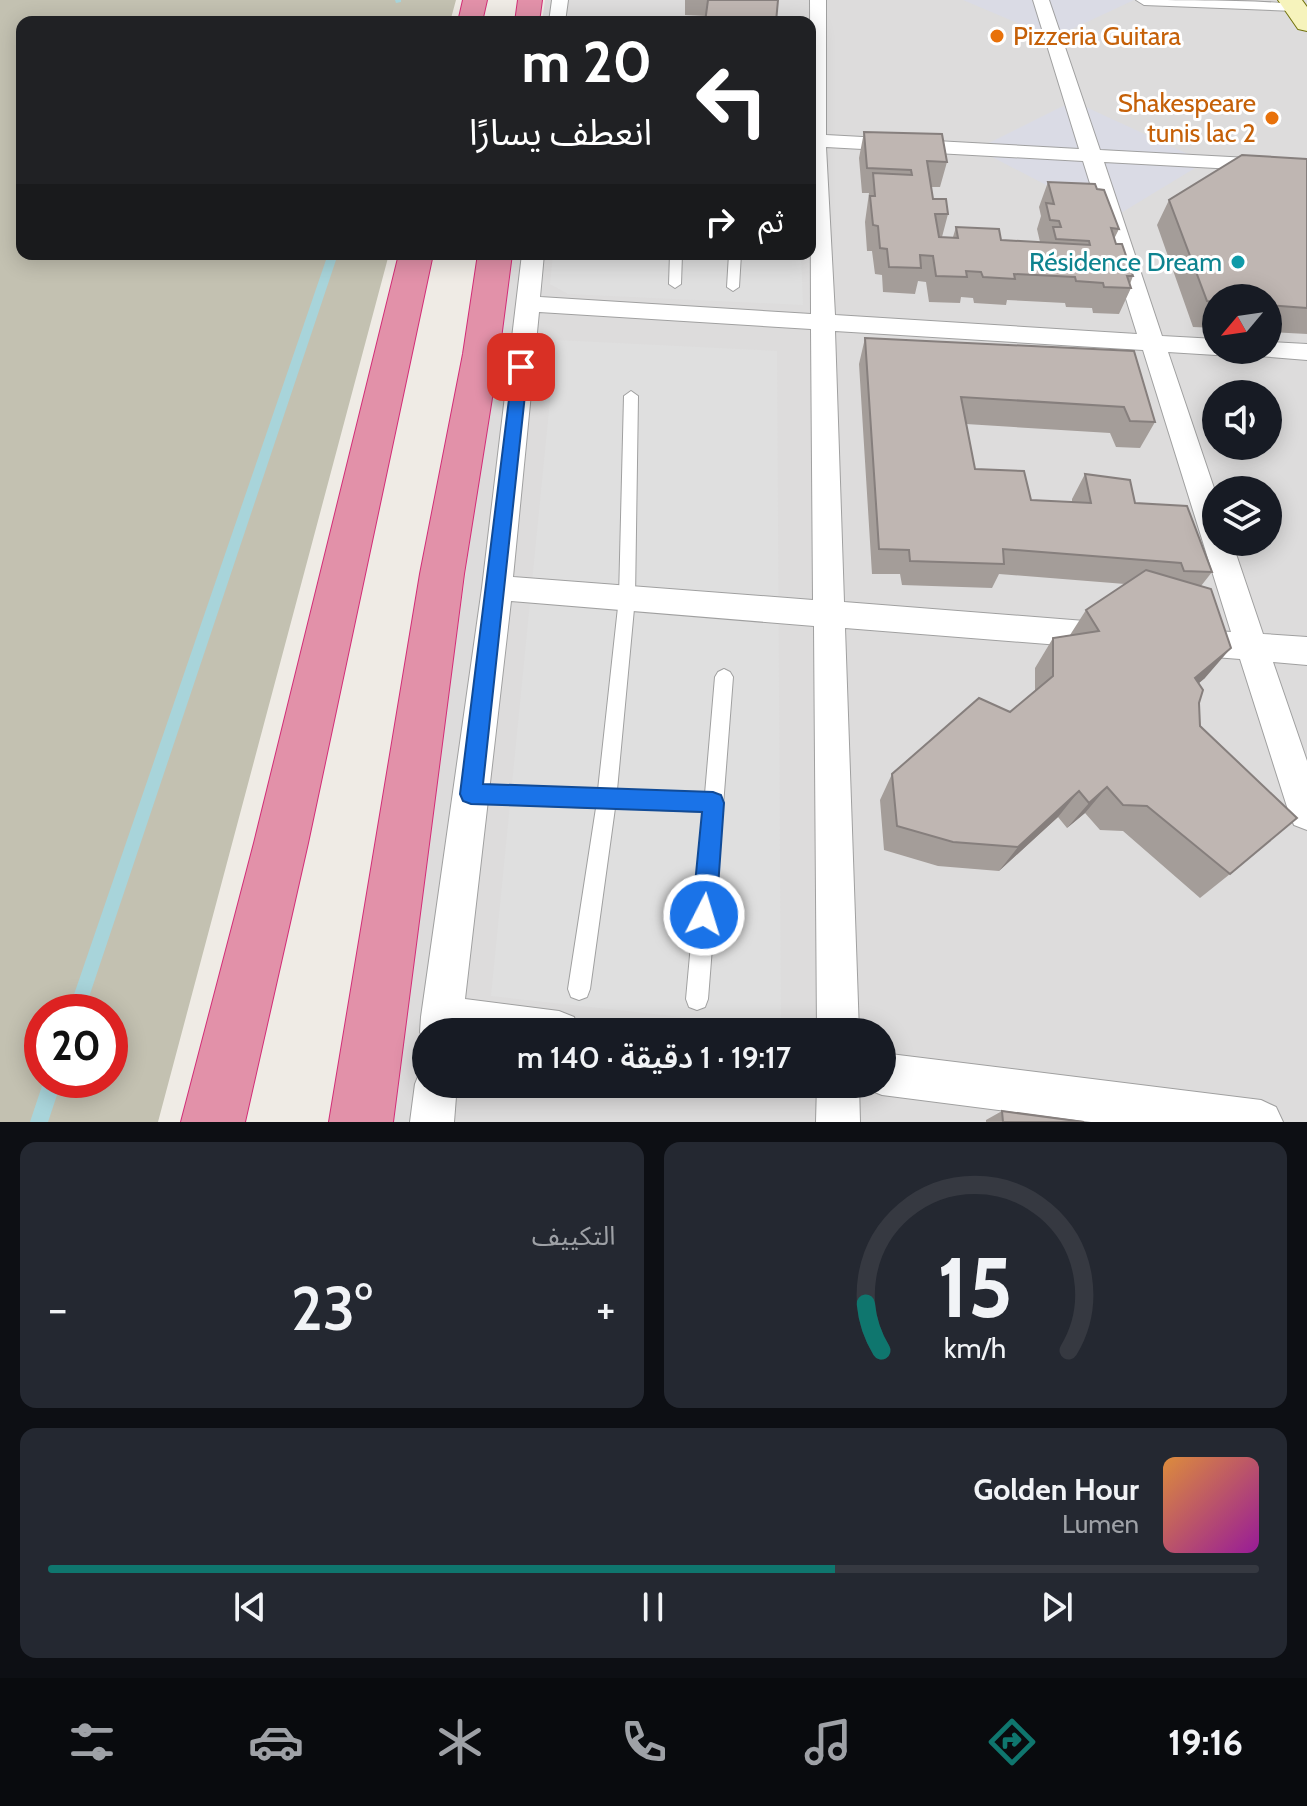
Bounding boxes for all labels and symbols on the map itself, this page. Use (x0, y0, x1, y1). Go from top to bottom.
place label: Pizzeria Guitara (1013, 20, 1182, 52)
marker: Pizzeria Guitara (988, 27, 1006, 45)
place label: Shakespeare tunis lac 2 (1118, 87, 1256, 149)
marker: Shakespeare tunis lac 2 (1263, 109, 1281, 127)
place label: Résidence Dream (1029, 246, 1222, 278)
marker: Résidence Dream (1229, 253, 1247, 271)
north arrow (1202, 284, 1282, 364)
pin (487, 333, 555, 401)
position arrow (662, 873, 746, 957)
speed limit sign: 20 (24, 994, 128, 1098)

